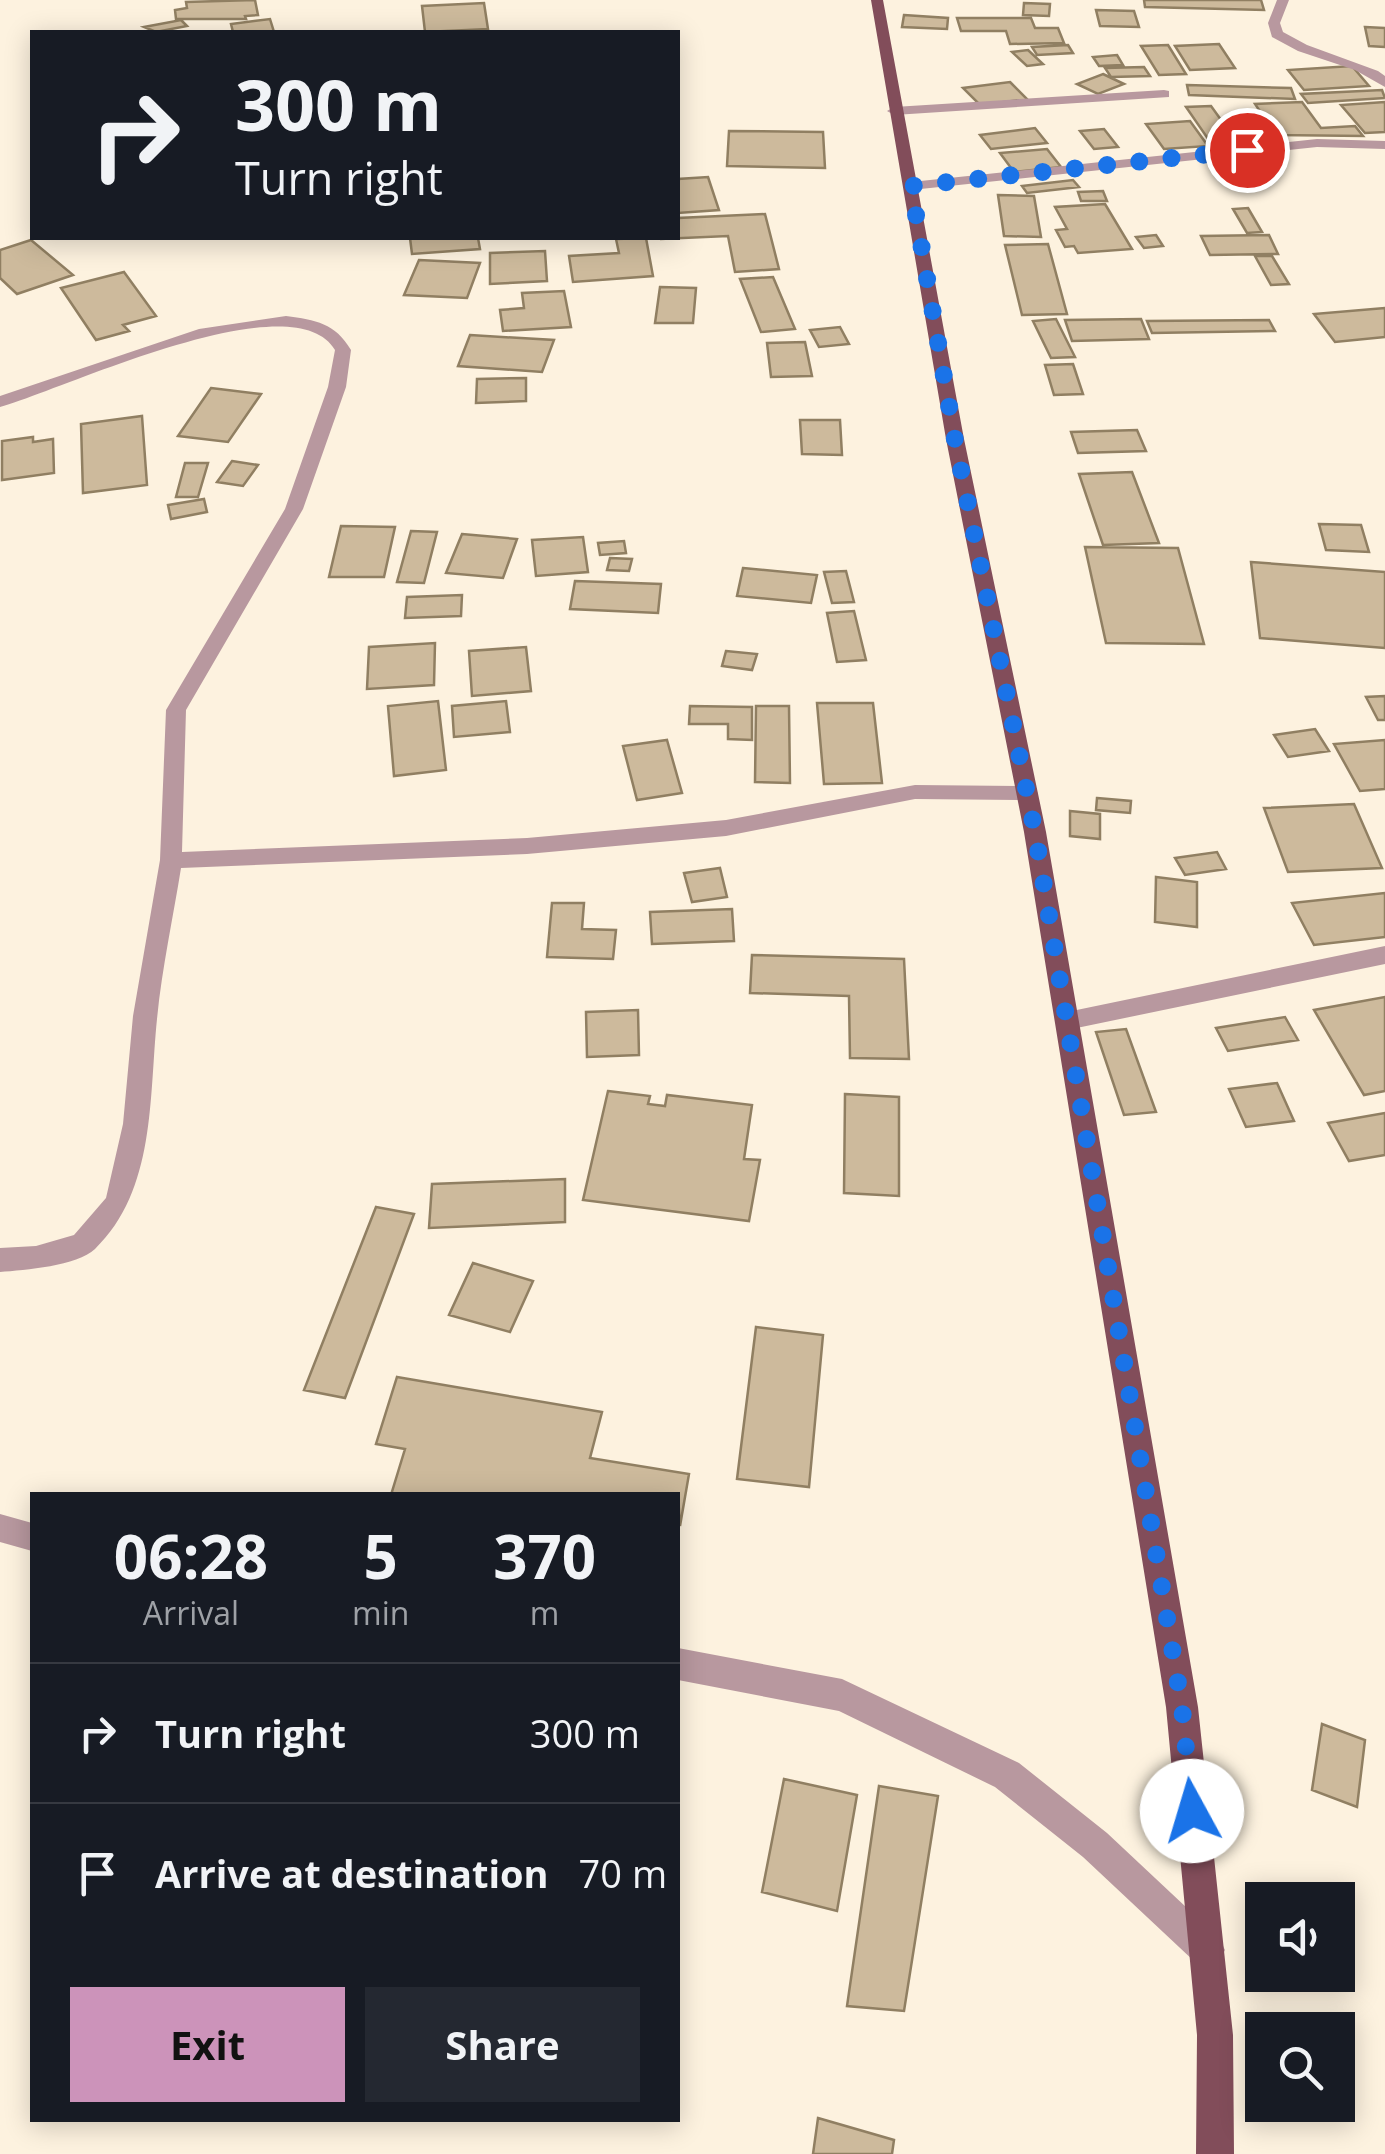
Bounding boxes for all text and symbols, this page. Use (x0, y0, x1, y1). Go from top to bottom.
text: 300 m (235, 56, 442, 152)
icon: right (70, 70, 200, 200)
pin (1205, 108, 1290, 193)
icon: arrive (1220, 123, 1275, 178)
text: Turn right (235, 147, 443, 208)
text: 06:28 (114, 1515, 268, 1597)
text: 5 (364, 1515, 398, 1597)
text: 370 (493, 1515, 596, 1597)
text: Arrival (143, 1591, 239, 1634)
text: min (352, 1591, 409, 1634)
text: m (530, 1591, 559, 1634)
icon: right (70, 1706, 125, 1761)
text: Turn right (155, 1707, 346, 1759)
text: 300 m (530, 1707, 640, 1759)
position arrow (1140, 1759, 1244, 1863)
icon: arrive (70, 1846, 125, 1901)
text: Arrive at destination (155, 1847, 549, 1899)
text: 70 m (579, 1847, 667, 1899)
map controls (1245, 1882, 1355, 2122)
button: sound (1245, 1882, 1355, 1992)
button: Exit (70, 1987, 345, 2102)
button: Share (365, 1987, 640, 2102)
button: search (1245, 2012, 1355, 2122)

